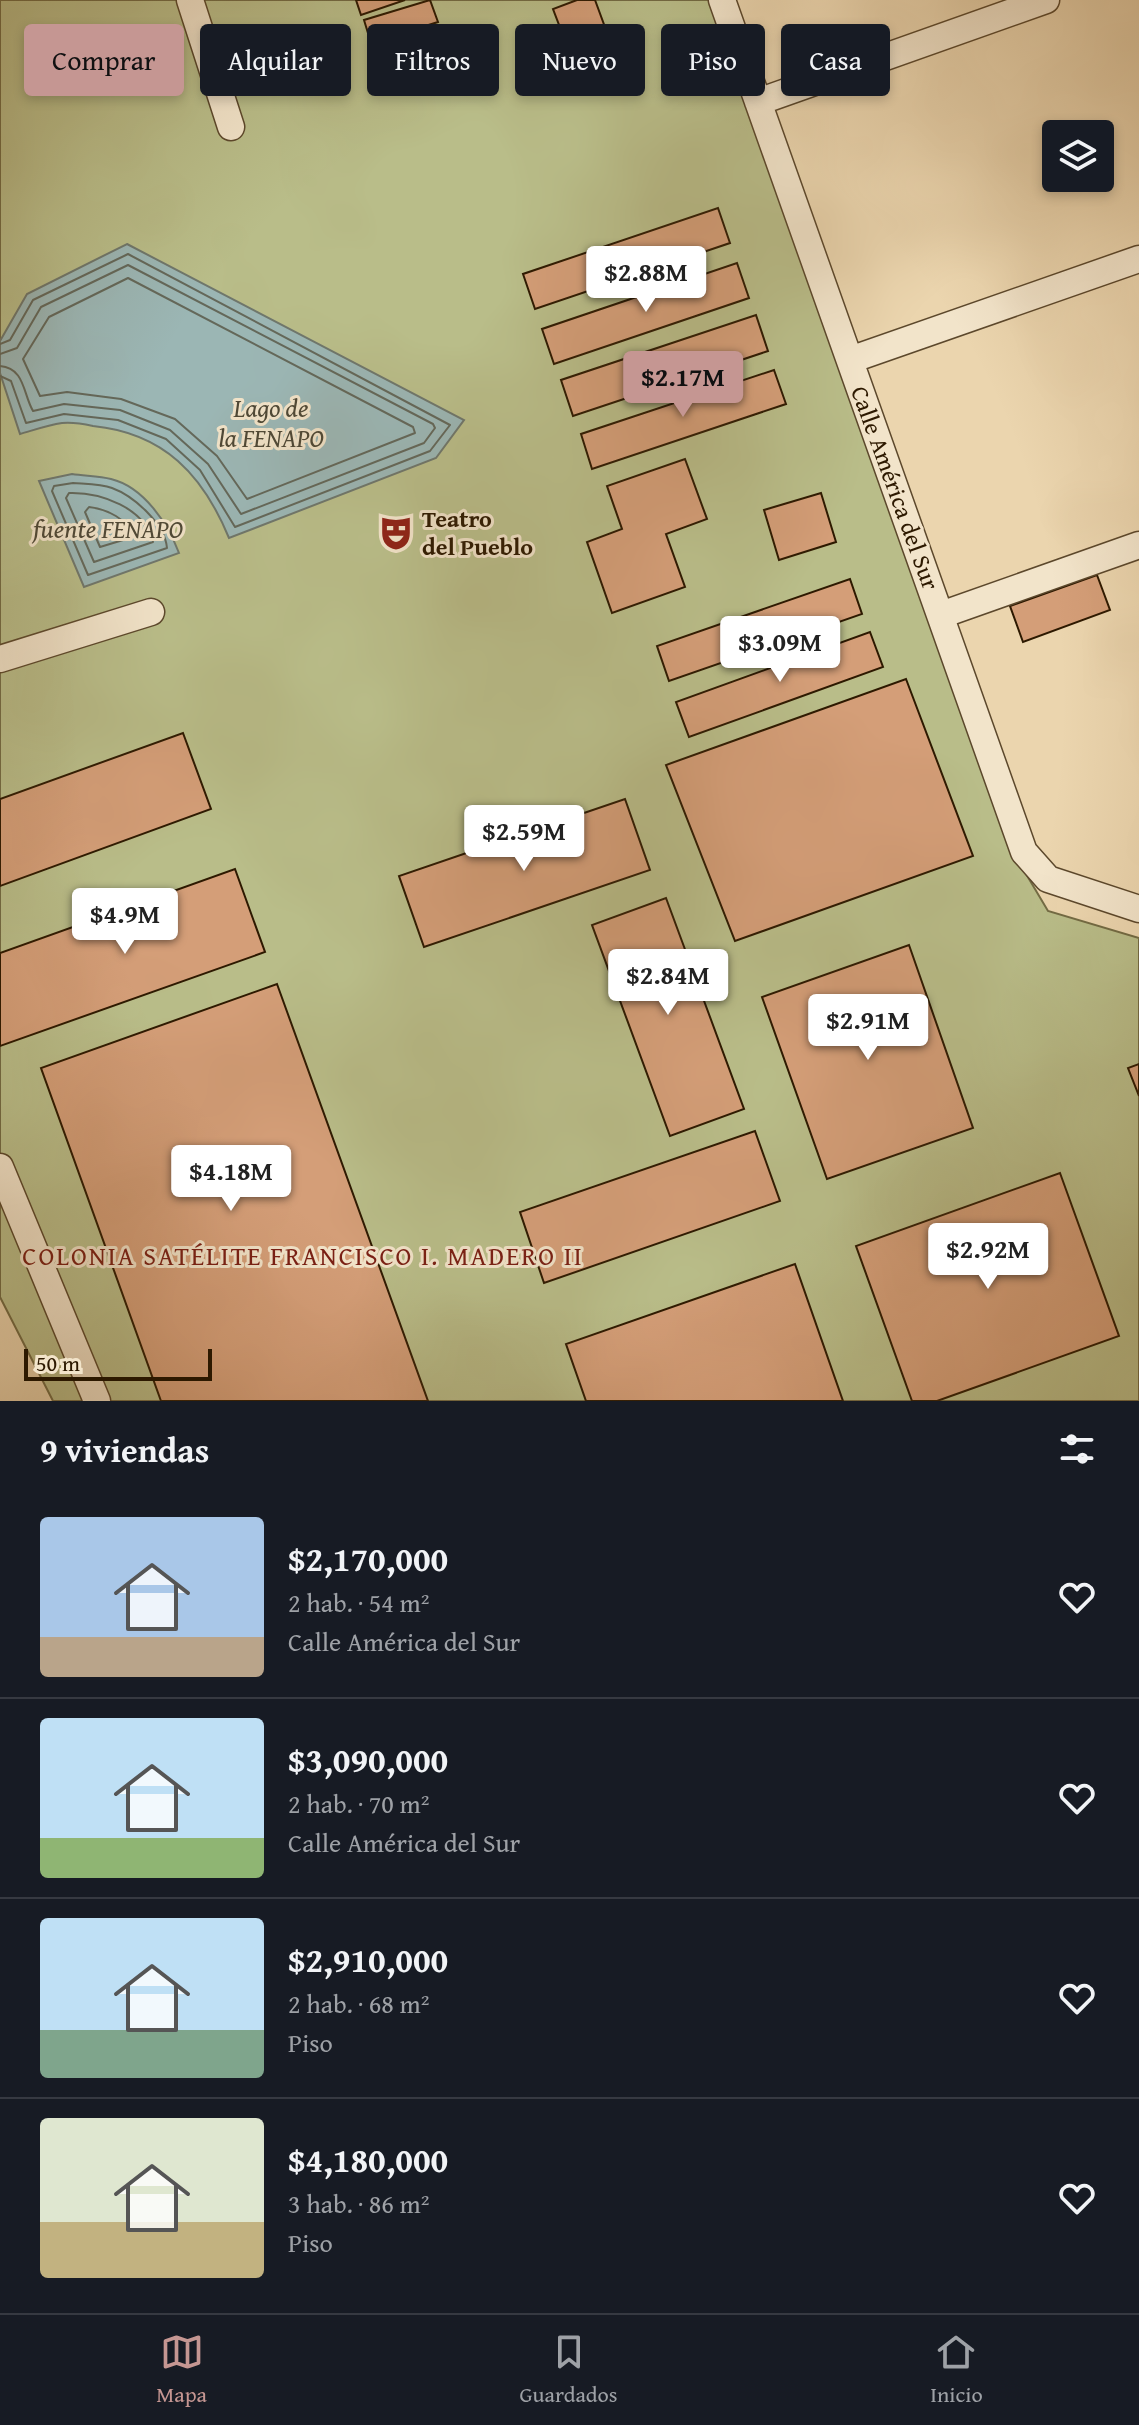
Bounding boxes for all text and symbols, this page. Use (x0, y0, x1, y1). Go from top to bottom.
chip: Comprar (24, 24, 184, 96)
chip: Alquilar (200, 24, 351, 96)
chip: Filtros (367, 24, 499, 96)
chip: Nuevo (515, 24, 645, 96)
chip: Piso (661, 24, 765, 96)
chip: Casa (781, 24, 890, 96)
map controls (1042, 120, 1114, 192)
button: layers (1042, 120, 1114, 192)
pin: $2.88M (581, 246, 711, 314)
text: $2.88M (604, 252, 688, 291)
pin: $2.17M (618, 351, 748, 419)
text: $2.17M (641, 357, 725, 396)
street label: Calle América del Sur (842, 381, 949, 595)
water label: Lago de la FENAPO (218, 388, 324, 457)
place label: Teatro del Pueblo (422, 501, 533, 564)
water label: fuente FENAPO (31, 509, 184, 548)
theatre icon: Teatro del Pueblo (377, 514, 415, 552)
pin: $3.09M (715, 616, 845, 684)
text: $3.09M (738, 622, 822, 661)
pin: $2.59M (459, 805, 589, 873)
text: $2.59M (482, 811, 566, 850)
pin: $4.9M (69, 888, 181, 956)
text: $4.9M (90, 894, 160, 933)
pin: $2.84M (603, 949, 733, 1017)
text: $2.84M (626, 955, 710, 994)
pin: $2.91M (803, 994, 933, 1062)
text: $2.91M (826, 1000, 910, 1039)
pin: $4.18M (166, 1145, 296, 1213)
text: $4.18M (189, 1151, 273, 1190)
pin: $2.92M (923, 1223, 1053, 1291)
text: $2.92M (946, 1229, 1030, 1268)
district label: COLONIA SATÉLITE FRANCISCO I. MADERO II (22, 1236, 584, 1275)
scale bar (24, 1345, 212, 1381)
text: 50 m (36, 1347, 80, 1379)
text: 9 viviendas (40, 1425, 209, 1474)
icon: filters (1055, 1427, 1099, 1471)
text: $2,170,000 (288, 1534, 448, 1583)
icon: home (104, 1549, 200, 1645)
icon: heart (1055, 1575, 1099, 1619)
text: 2 hab. · 54 m² (288, 1583, 429, 1622)
text: Calle América del Sur (288, 1622, 520, 1661)
text: $3,090,000 (288, 1735, 448, 1784)
icon: home (104, 1750, 200, 1846)
icon: heart (1055, 1776, 1099, 1820)
text: 2 hab. · 70 m² (288, 1784, 429, 1823)
text: Calle América del Sur (288, 1823, 520, 1862)
text: $2,910,000 (288, 1935, 448, 1984)
icon: home (104, 1950, 200, 2046)
icon: heart (1055, 1976, 1099, 2020)
text: 2 hab. · 68 m² (288, 1984, 429, 2023)
text: Piso (288, 2023, 333, 2062)
text: $4,180,000 (288, 2135, 448, 2184)
icon: home (104, 2150, 200, 2246)
icon: heart (1055, 2176, 1099, 2220)
text: 3 hab. · 86 m² (288, 2184, 429, 2223)
text: Piso (288, 2223, 333, 2262)
tab: Mapa (156, 2330, 207, 2410)
tab: Guardados (520, 2330, 618, 2410)
tab: Inicio (930, 2330, 983, 2410)

